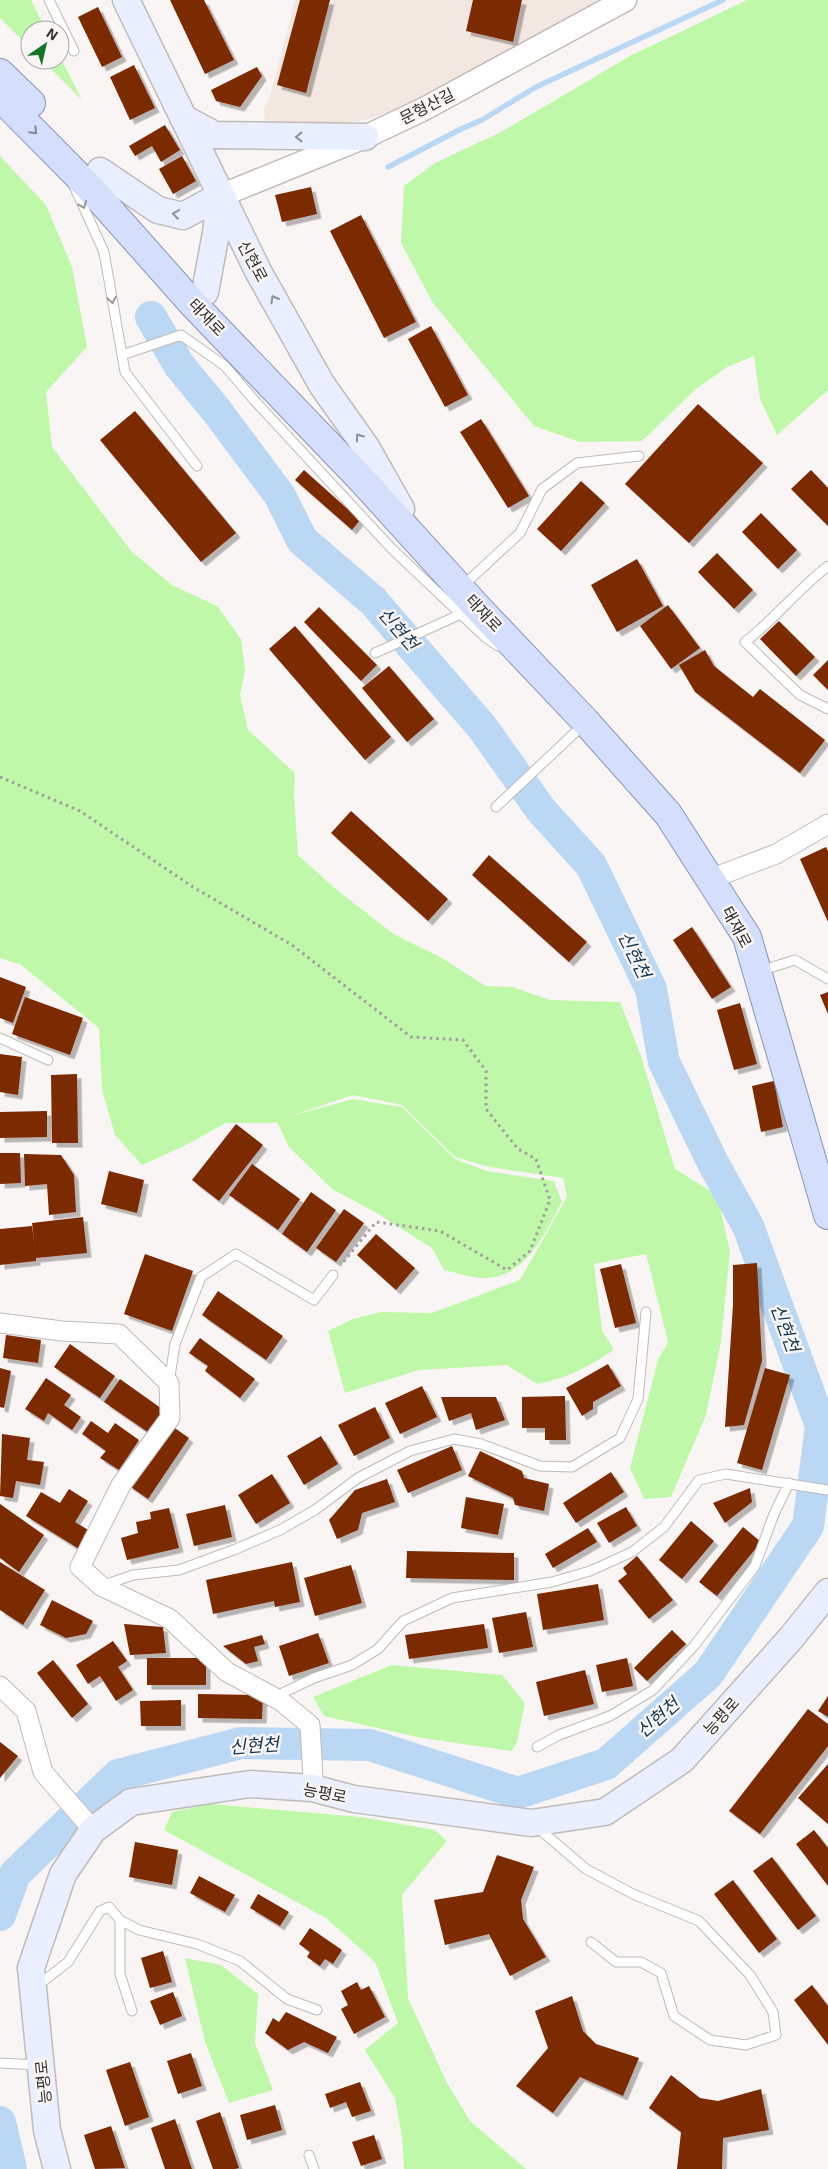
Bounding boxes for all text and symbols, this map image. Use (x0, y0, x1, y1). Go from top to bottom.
north arrow (20, 20, 70, 70)
text: N (44, 24, 61, 44)
street label: 문형산길 (396, 84, 457, 127)
one-way arrow (28, 126, 37, 135)
one-way arrow (295, 132, 302, 142)
one-way arrow (76, 200, 87, 209)
one-way arrow (172, 209, 180, 220)
street label: 신현로 (235, 237, 272, 285)
street label: 태재로 (185, 294, 230, 339)
one-way arrow (106, 295, 116, 304)
one-way arrow (270, 295, 280, 304)
one-way arrow (356, 433, 365, 443)
street label: 태재로 (462, 590, 507, 635)
water label: 신현천 (374, 602, 425, 656)
street label: 태재로 (719, 903, 756, 951)
water label: 신현천 (614, 927, 657, 984)
water label: 신현천 (767, 1301, 806, 1357)
water label: 신현천 (631, 1691, 685, 1742)
street label: 능평로 (699, 1693, 743, 1738)
water label: 신현천 (228, 1732, 282, 1758)
street label: 능평로 (302, 1779, 349, 1806)
street label: 능평로 (31, 2059, 54, 2105)

